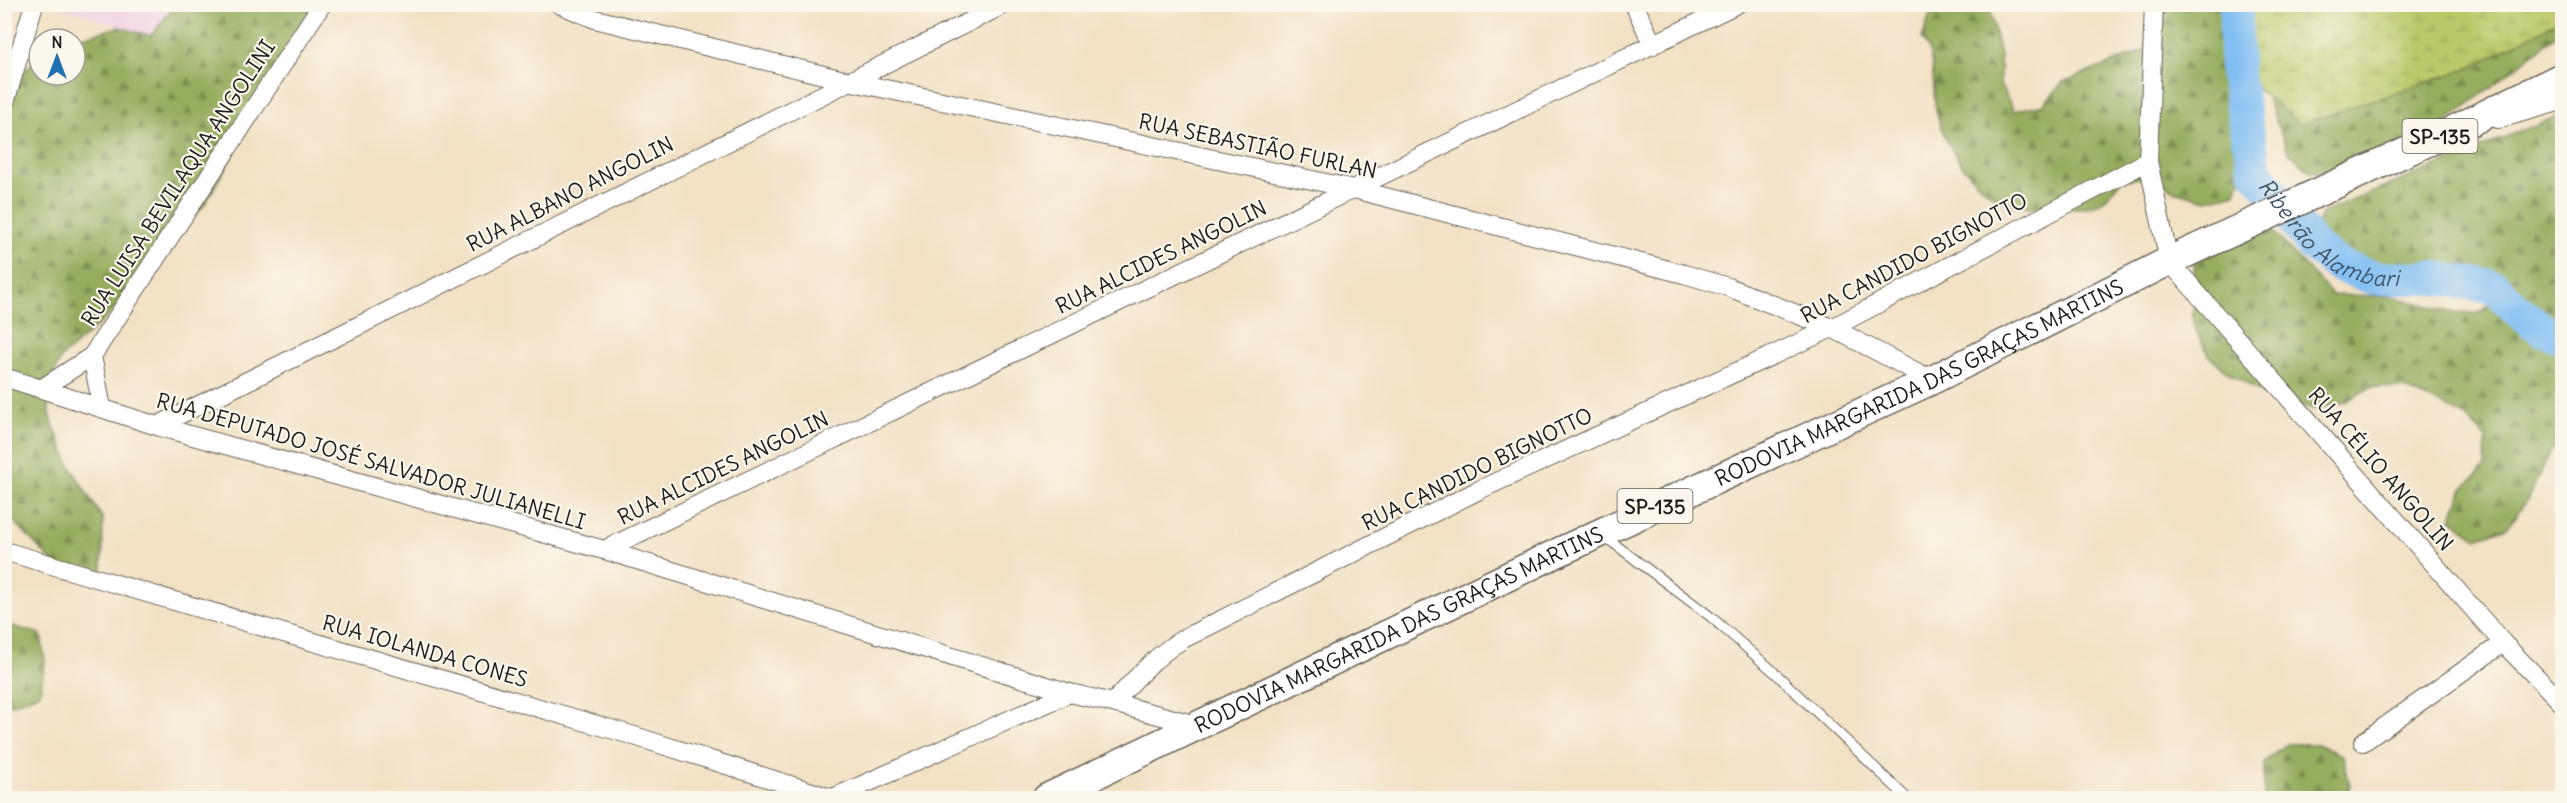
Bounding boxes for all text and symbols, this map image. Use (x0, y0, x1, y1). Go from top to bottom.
north arrow (27, 27, 87, 87)
text: N (51, 32, 63, 52)
street label: RUA LUISA BEVILAQUA ANGOLINI (75, 35, 281, 331)
street label: RUA SEBASTIÃO FURLAN (1136, 108, 1380, 184)
road number: SP-135 (2402, 119, 2478, 153)
street label: RUA ALBANO ANGOLIN (462, 130, 678, 258)
water label: Ribeirão Alambari (2252, 173, 2402, 292)
street label: RUA CANDIDO BIGNOTTO (1796, 187, 2032, 329)
street label: RUA ALCIDES ANGOLIN (1051, 194, 1271, 320)
street label: RODOVIA MARGARIDA DAS GRAÇAS MARTINS (1710, 273, 2128, 492)
street label: RUA CÉLIO ANGOLIN (2303, 382, 2459, 556)
street label: RUA DEPUTADO JOSÉ SALVADOR JULIANELLI (153, 387, 589, 535)
street label: RUA CANDIDO BIGNOTTO (1357, 401, 1597, 537)
street label: RUA ALCIDES ANGOLIN (613, 405, 833, 531)
road number: SP-135 (1618, 489, 1692, 523)
street label: RODOVIA MARGARIDA DAS GRAÇAS MARTINS (1190, 520, 1607, 739)
street label: RUA IOLANDA CONES (319, 609, 531, 693)

